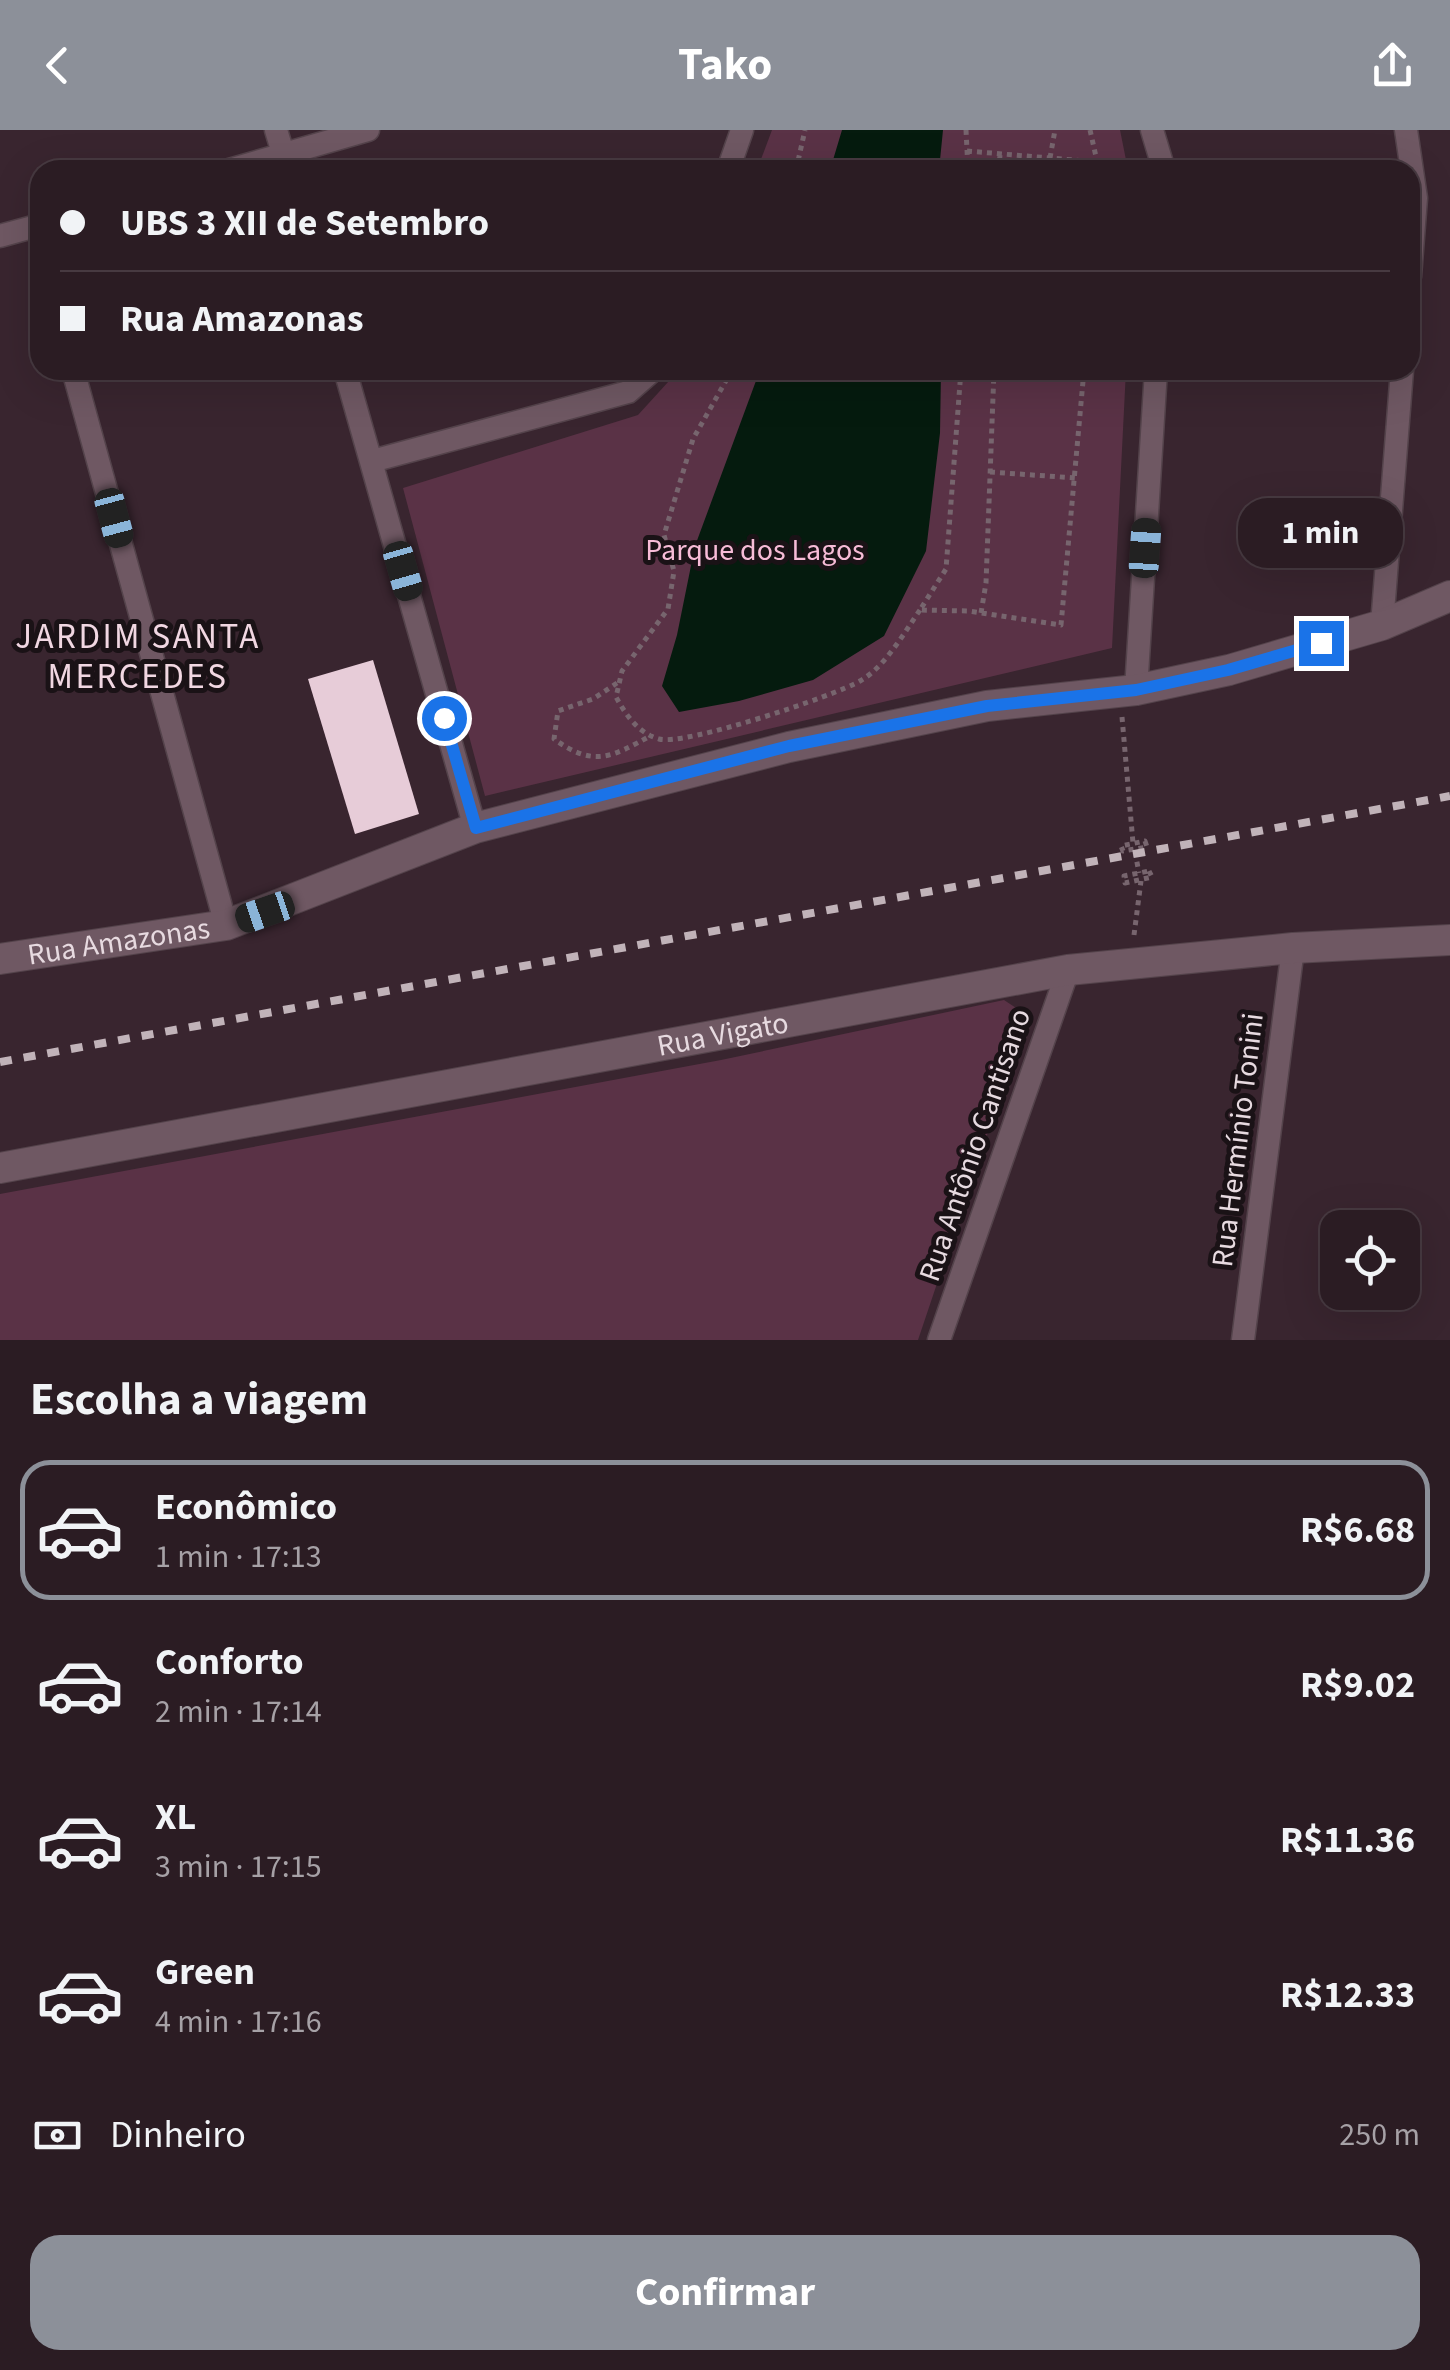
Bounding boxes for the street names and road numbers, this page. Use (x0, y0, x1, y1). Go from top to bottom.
street label: Rua Amazonas (25, 906, 213, 976)
street label: Rua Vigato (654, 1001, 792, 1067)
street label: Rua Antônio Cantisano (908, 1003, 1042, 1287)
street label: Rua Hermínio Tonini (1201, 1011, 1275, 1269)

